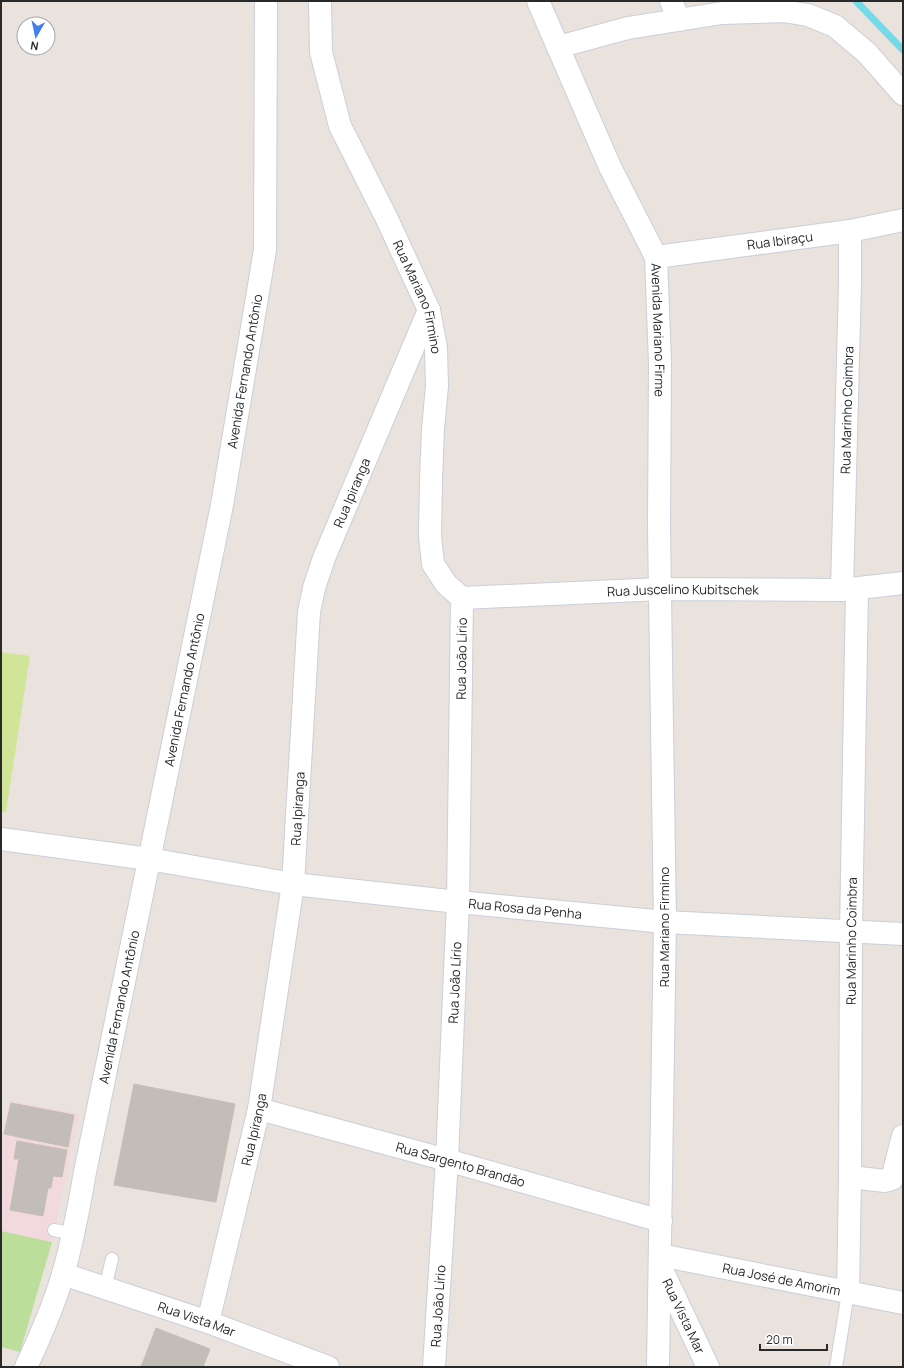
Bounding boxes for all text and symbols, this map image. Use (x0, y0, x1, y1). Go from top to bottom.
north arrow (16, 16, 56, 56)
text: N (29, 38, 39, 54)
street label: Rua Ibiraçu (746, 227, 814, 254)
street label: Rua Mariano Firmino (389, 237, 445, 354)
street label: Avenida Mariano Firme (647, 263, 669, 397)
street label: Avenida Fernando Antônio (223, 293, 266, 450)
street label: Rua Marinho Coimbra (836, 346, 857, 474)
street label: Rua Ipiranga (329, 455, 374, 530)
street label: Rua Juscelino Kubitschek (606, 580, 759, 600)
street label: Avenida Fernando Antônio (160, 611, 209, 768)
street label: Rua João Lírio (452, 617, 471, 700)
street label: Rua Ipiranga (286, 771, 309, 846)
street label: Rua Mariano Firmino (655, 866, 673, 987)
street label: Rua Marinho Coimbra (842, 877, 861, 1005)
street label: Rua Rosa da Penha (468, 894, 583, 923)
street label: Avenida Fernando Antônio (94, 928, 143, 1085)
street label: Rua João Lírio (444, 941, 465, 1024)
street label: Rua Ipiranga (237, 1092, 270, 1167)
street label: Rua Sargento Brandão (394, 1138, 528, 1191)
street label: Rua José de Amorim (721, 1259, 842, 1299)
street label: Rua João Lírio (426, 1264, 449, 1348)
street label: Rua Vista Mar (658, 1276, 710, 1357)
street label: Rua Vista Mar (155, 1297, 238, 1341)
scale bar (760, 1326, 827, 1352)
text: 20 m (766, 1331, 793, 1348)

